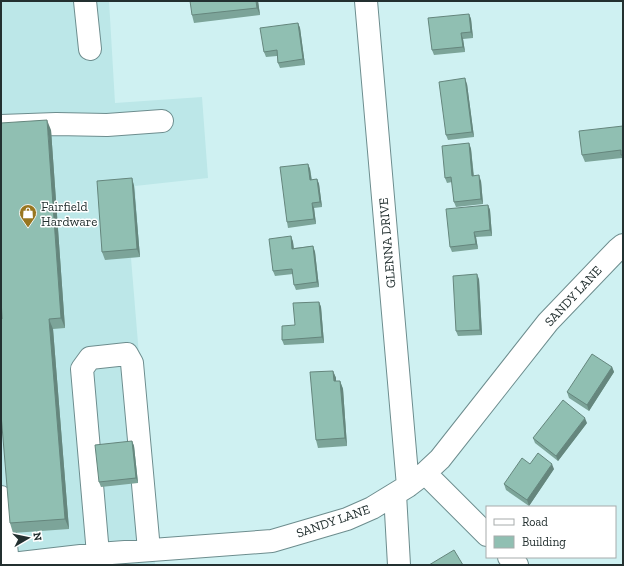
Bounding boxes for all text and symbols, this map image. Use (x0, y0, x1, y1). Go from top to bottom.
street label: GLENNA DRIVE (376, 197, 398, 289)
place label: Fairfield Hardware (41, 199, 97, 229)
shop icon: Fairfield Hardware (18, 203, 38, 228)
street label: SANDY LANE (541, 263, 605, 329)
street label: SANDY LANE (294, 501, 372, 541)
legend (486, 506, 616, 558)
text: Road (522, 515, 548, 529)
north arrow (8, 518, 48, 558)
text: N (30, 531, 45, 542)
text: Building (522, 535, 566, 549)

